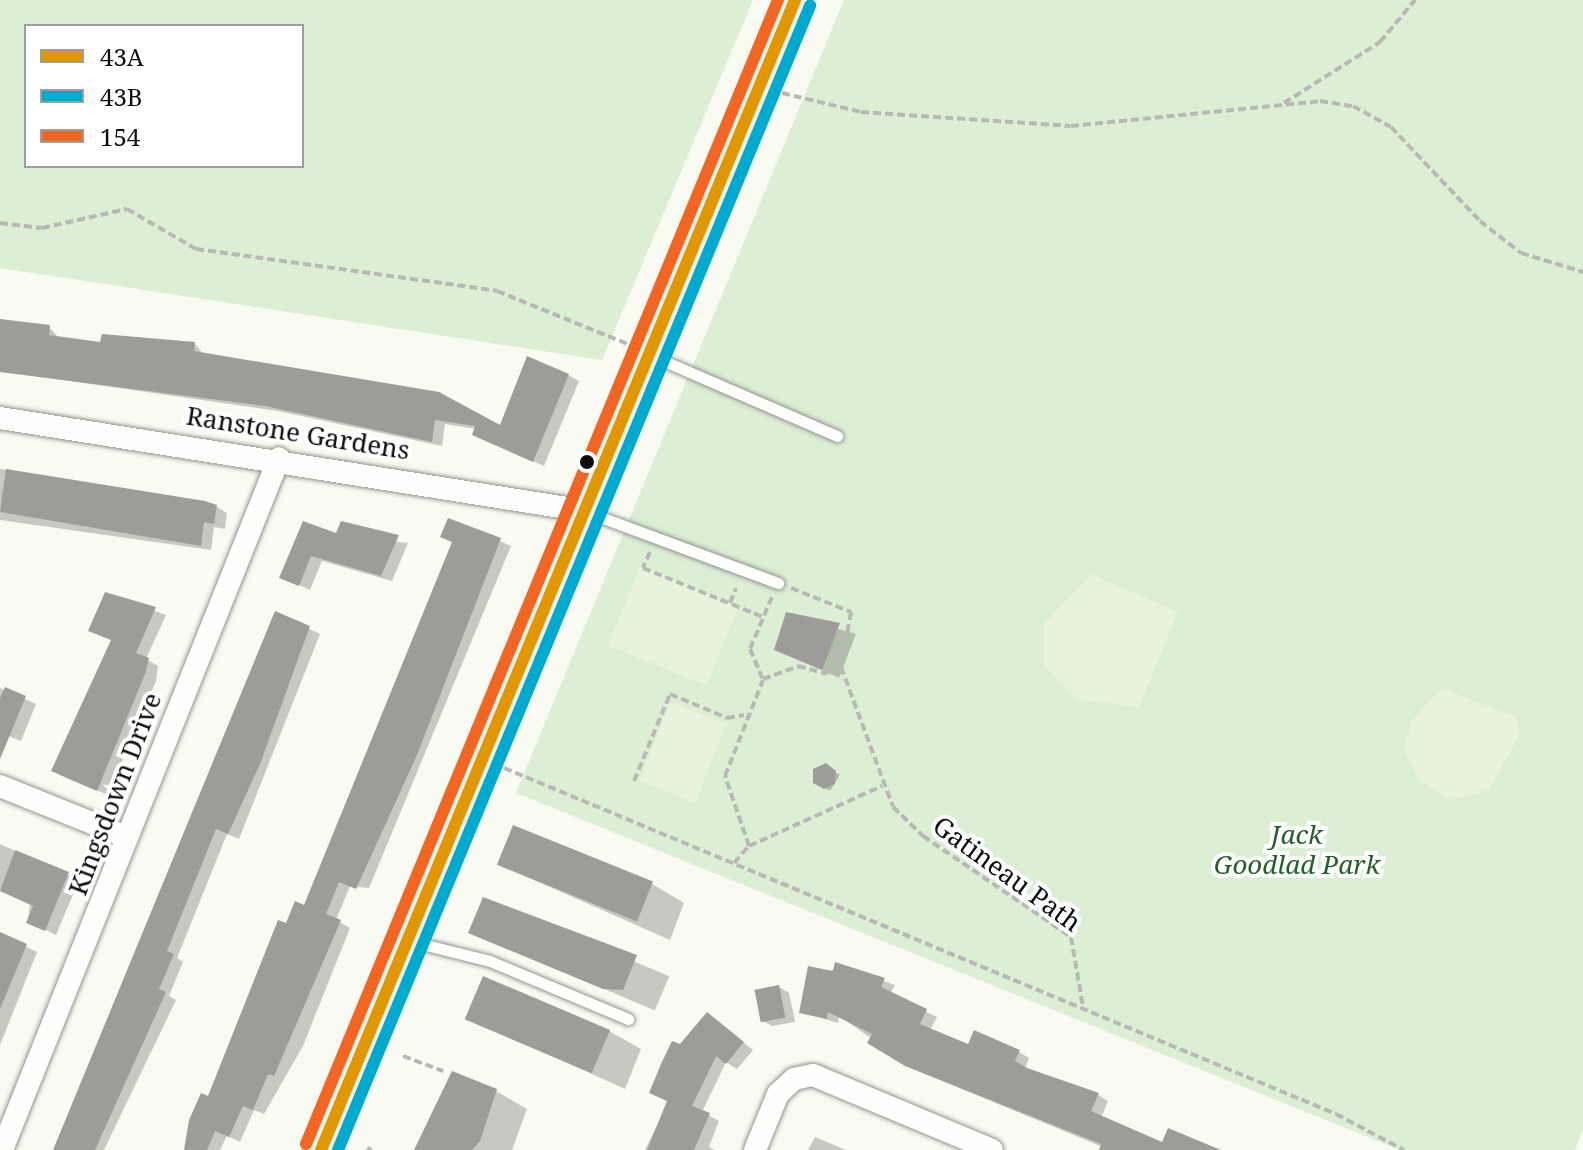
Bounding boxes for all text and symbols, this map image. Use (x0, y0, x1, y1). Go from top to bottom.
legend (24, 24, 304, 168)
text: 43A (100, 40, 144, 73)
text: 43B (100, 80, 143, 113)
text: 154 (100, 120, 140, 153)
street label: Ranstone Gardens (184, 400, 412, 466)
unlabelled marker (579, 454, 595, 470)
street label: Kingsdown Drive (62, 688, 168, 900)
street label: Gatineau Path (927, 810, 1087, 938)
park label: Jack Goodlad Park (1214, 819, 1380, 880)

